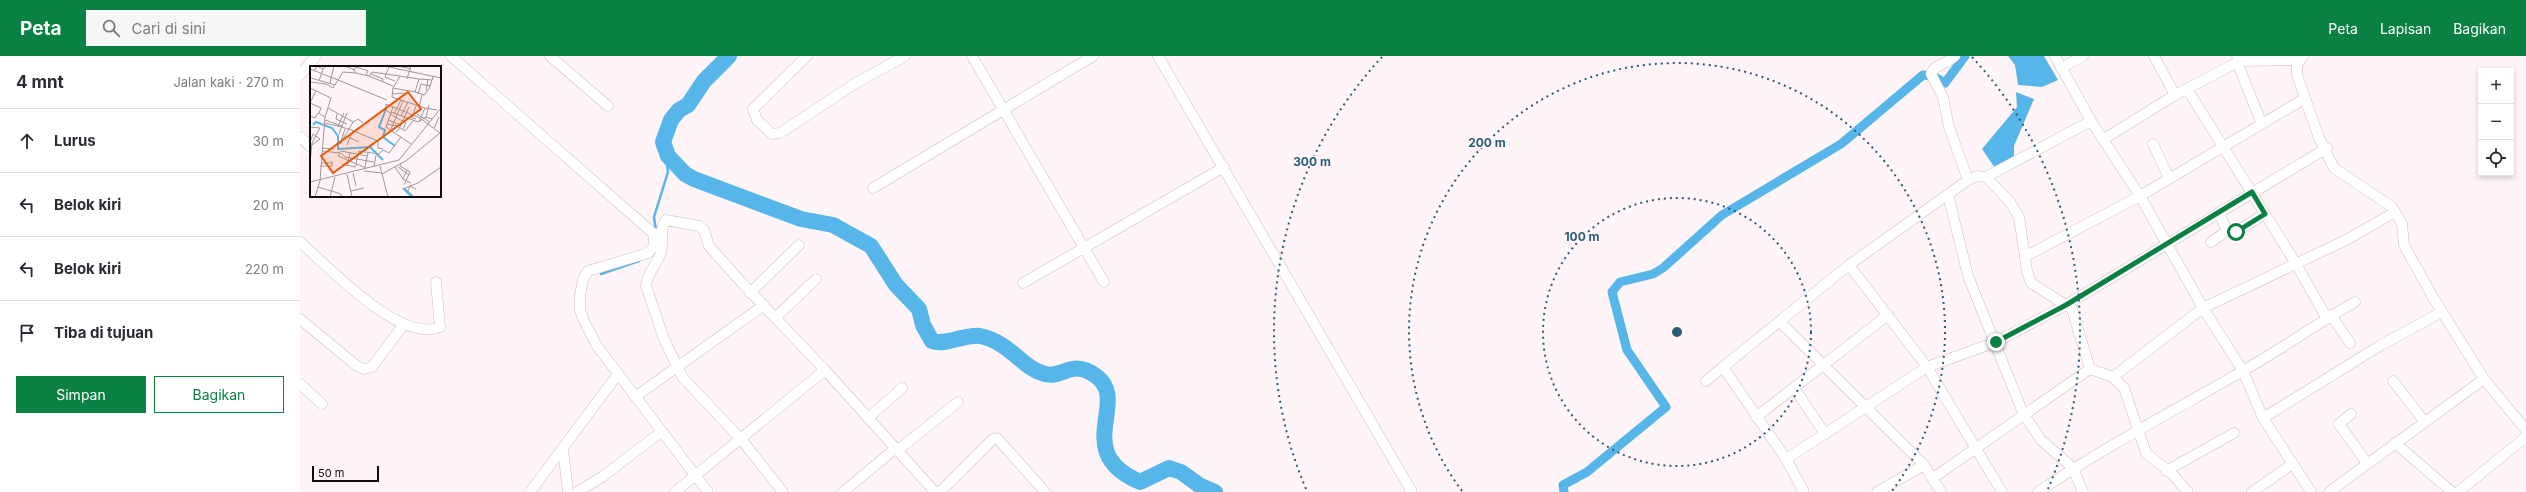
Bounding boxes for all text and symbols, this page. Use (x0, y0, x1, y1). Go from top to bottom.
search box (86, 10, 366, 46)
text: Peta (20, 17, 62, 40)
icon: search (100, 17, 122, 39)
text: Cari di sini (132, 19, 206, 38)
text: Peta (2328, 20, 2358, 37)
text: Lapisan (2380, 20, 2431, 37)
text: Bagikan (2453, 20, 2506, 37)
inset map (310, 66, 441, 197)
map controls (2478, 68, 2514, 176)
button: + (2478, 68, 2514, 104)
text: 4 mnt (16, 72, 64, 92)
text: Jalan kaki · 270 m (173, 74, 284, 90)
button: − (2478, 104, 2514, 140)
icon: ahead (16, 130, 38, 152)
text: Lurus (54, 131, 96, 150)
text: 30 m (253, 133, 284, 149)
text: 200 m (1468, 135, 1506, 150)
button: locate (2478, 140, 2514, 176)
text: 300 m (1293, 154, 1331, 169)
icon: left (16, 194, 38, 216)
text: Belok kiri (54, 195, 121, 214)
text: 20 m (253, 197, 284, 213)
route start (2227, 223, 2245, 241)
text: 100 m (1564, 229, 1600, 244)
icon: left (16, 258, 38, 280)
text: Belok kiri (54, 259, 121, 278)
text: 220 m (245, 261, 284, 277)
icon: arrive (16, 322, 38, 344)
text: Tiba di tujuan (54, 323, 153, 342)
centre of rings (1670, 325, 1684, 339)
route end (1987, 333, 2005, 351)
button: Simpan (16, 376, 146, 413)
button: Bagikan (154, 376, 284, 413)
scale bar (312, 464, 379, 483)
text: 50 m (318, 466, 344, 480)

